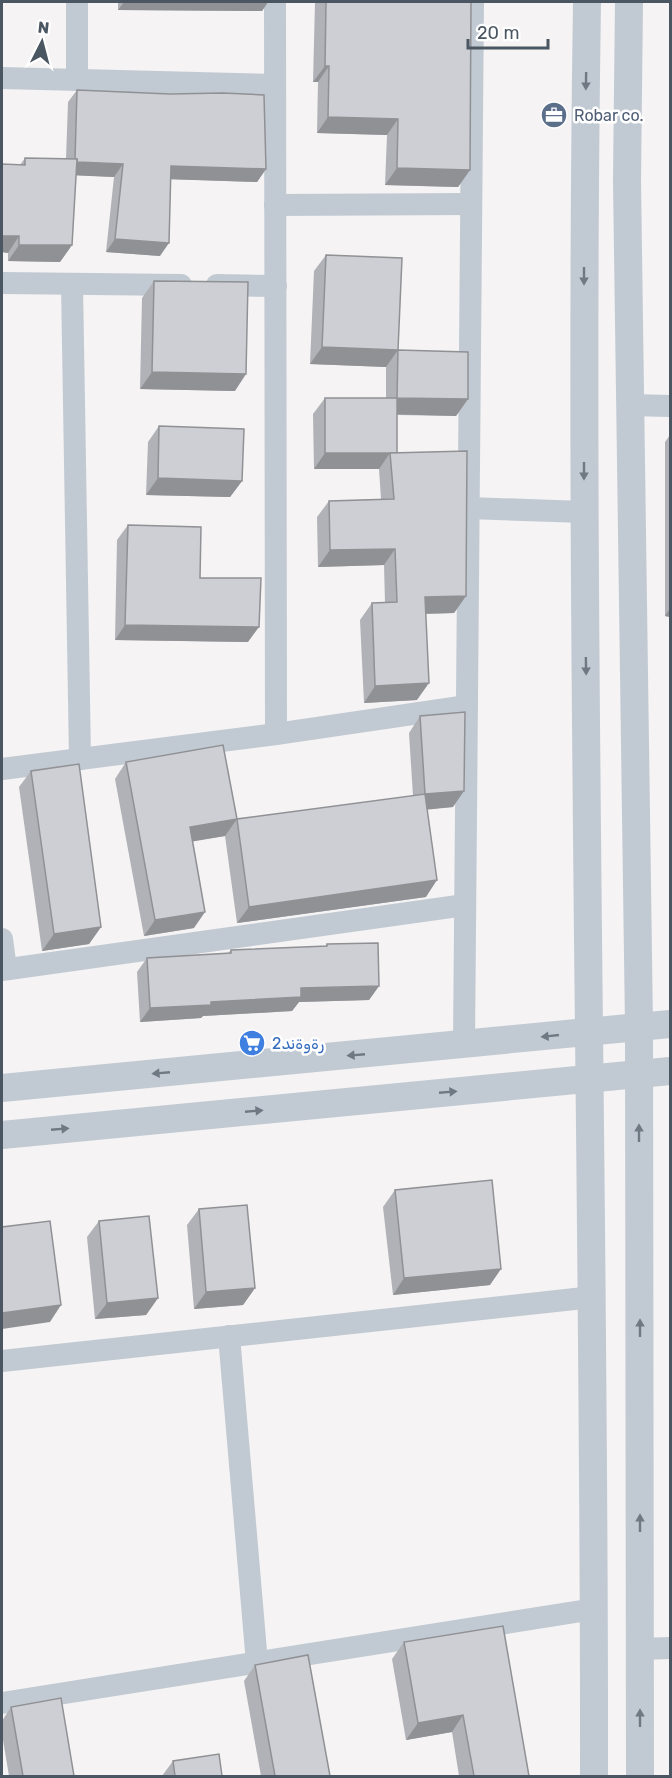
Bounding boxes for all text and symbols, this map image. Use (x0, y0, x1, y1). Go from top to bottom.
north arrow (12, 12, 72, 72)
scale bar (468, 12, 548, 50)
text: N (37, 18, 50, 38)
text: 20 m (477, 22, 519, 44)
one-way arrow (581, 71, 591, 90)
office icon: Robar co. (539, 100, 569, 130)
place label: Robar co. (574, 106, 643, 125)
one-way arrow (579, 266, 589, 285)
one-way arrow (579, 461, 589, 480)
one-way arrow (581, 656, 591, 675)
supermarket icon: رةوةند2 (237, 1028, 267, 1058)
one-way arrow (540, 1031, 559, 1041)
place label: رةوةند2 (272, 1034, 324, 1054)
one-way arrow (346, 1050, 365, 1060)
one-way arrow (152, 1068, 171, 1078)
one-way arrow (439, 1087, 458, 1097)
one-way arrow (244, 1106, 263, 1116)
one-way arrow (50, 1124, 69, 1134)
one-way arrow (634, 1124, 644, 1143)
one-way arrow (635, 1319, 645, 1338)
one-way arrow (635, 1514, 645, 1533)
one-way arrow (635, 1709, 645, 1728)

